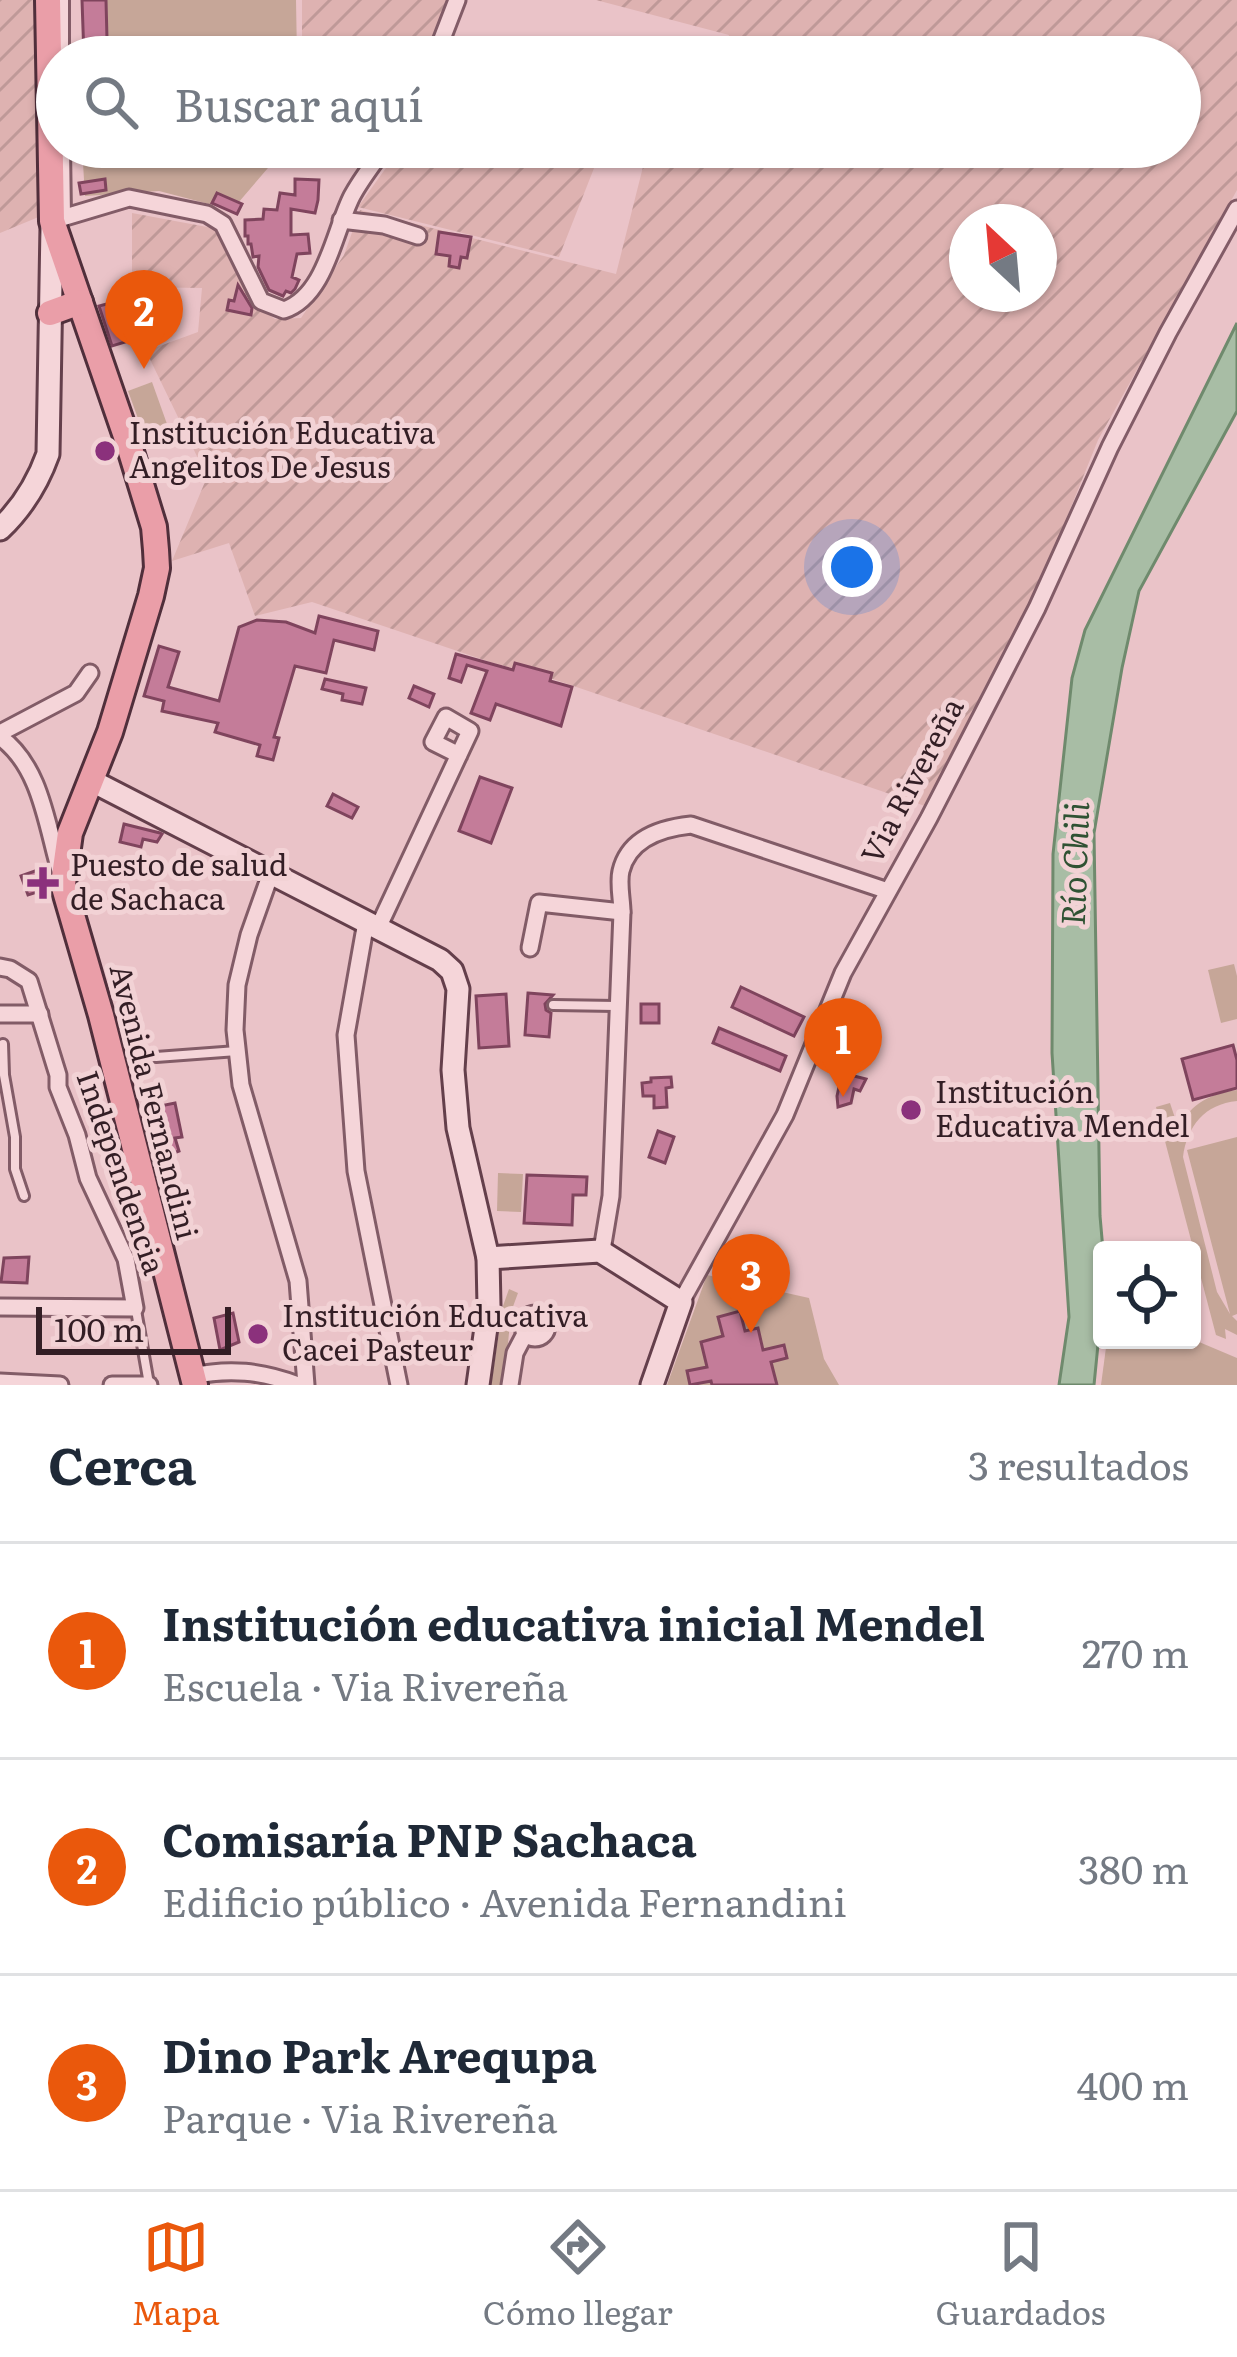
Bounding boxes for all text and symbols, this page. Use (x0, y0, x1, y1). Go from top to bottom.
search box (36, 36, 1201, 168)
icon: search (78, 69, 144, 135)
text: Buscar aquí (174, 69, 423, 136)
north arrow (949, 204, 1057, 312)
pin: 2 (105, 270, 183, 369)
place label: Institución Educativa Angelitos De Jesus (129, 409, 436, 487)
marker: Institución Educativa Angelitos De Jesus (92, 438, 118, 464)
your location (822, 537, 882, 597)
street label: Via Rivereña (848, 688, 973, 870)
water label: Río Chili (1046, 801, 1099, 927)
place label: Puesto de salud de Sachaca (70, 841, 287, 919)
marker: Puesto de salud de Sachaca (27, 867, 59, 899)
street label: Avenida Fernandini (100, 959, 211, 1244)
pin: 1 (804, 998, 882, 1097)
street label: Independencia (67, 1064, 179, 1281)
place label: Institución Educativa Mendel (935, 1068, 1190, 1146)
marker: Institución Educativa Mendel (898, 1097, 924, 1123)
pin: 3 (712, 1234, 790, 1333)
map controls (1093, 1241, 1201, 1349)
button: locate (1093, 1241, 1201, 1349)
place label: Institución Educativa Cacei Pasteur (282, 1292, 589, 1370)
scale bar (36, 1301, 231, 1354)
text: 100 m (54, 1303, 144, 1352)
marker: Institución Educativa Cacei Pasteur (245, 1321, 271, 1347)
text: Cerca (48, 1425, 196, 1501)
text: 3 resultados (968, 1434, 1189, 1492)
text: Institución educativa inicial Mendel (162, 1588, 985, 1655)
text: 1 (79, 1622, 95, 1680)
text: 270 m (1082, 1622, 1189, 1680)
text: Escuela · Via Rivereña (162, 1655, 568, 1713)
text: Comisaría PNP Sachaca (162, 1804, 697, 1871)
text: 2 (77, 1838, 97, 1896)
text: 380 m (1078, 1838, 1189, 1896)
text: Edificio público · Avenida Fernandini (162, 1871, 847, 1929)
text: Dino Park Arequpa (162, 2020, 597, 2087)
text: 3 (76, 2054, 98, 2112)
text: 400 m (1077, 2054, 1189, 2112)
text: Parque · Via Rivereña (162, 2087, 558, 2145)
tab: Mapa (132, 2214, 220, 2335)
tab: Cómo llegar (483, 2214, 673, 2335)
tab: Guardados (936, 2214, 1105, 2335)

